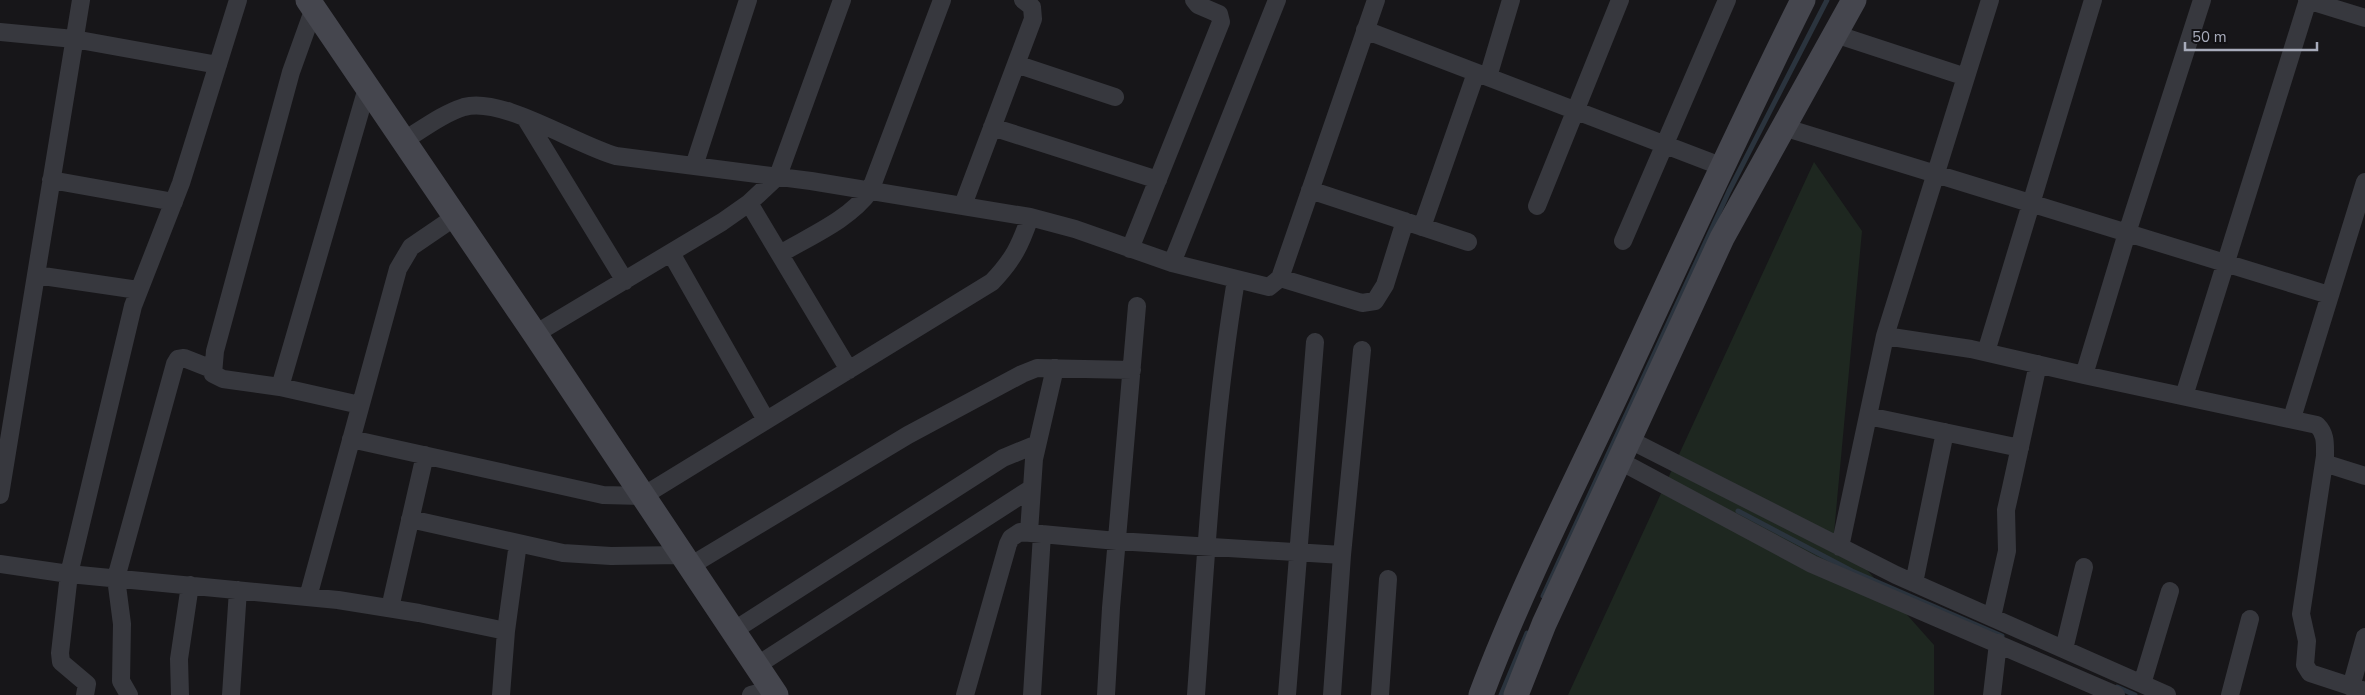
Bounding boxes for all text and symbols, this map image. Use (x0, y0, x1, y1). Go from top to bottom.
scale bar (2185, 20, 2318, 52)
text: 50 m (2192, 27, 2227, 47)

